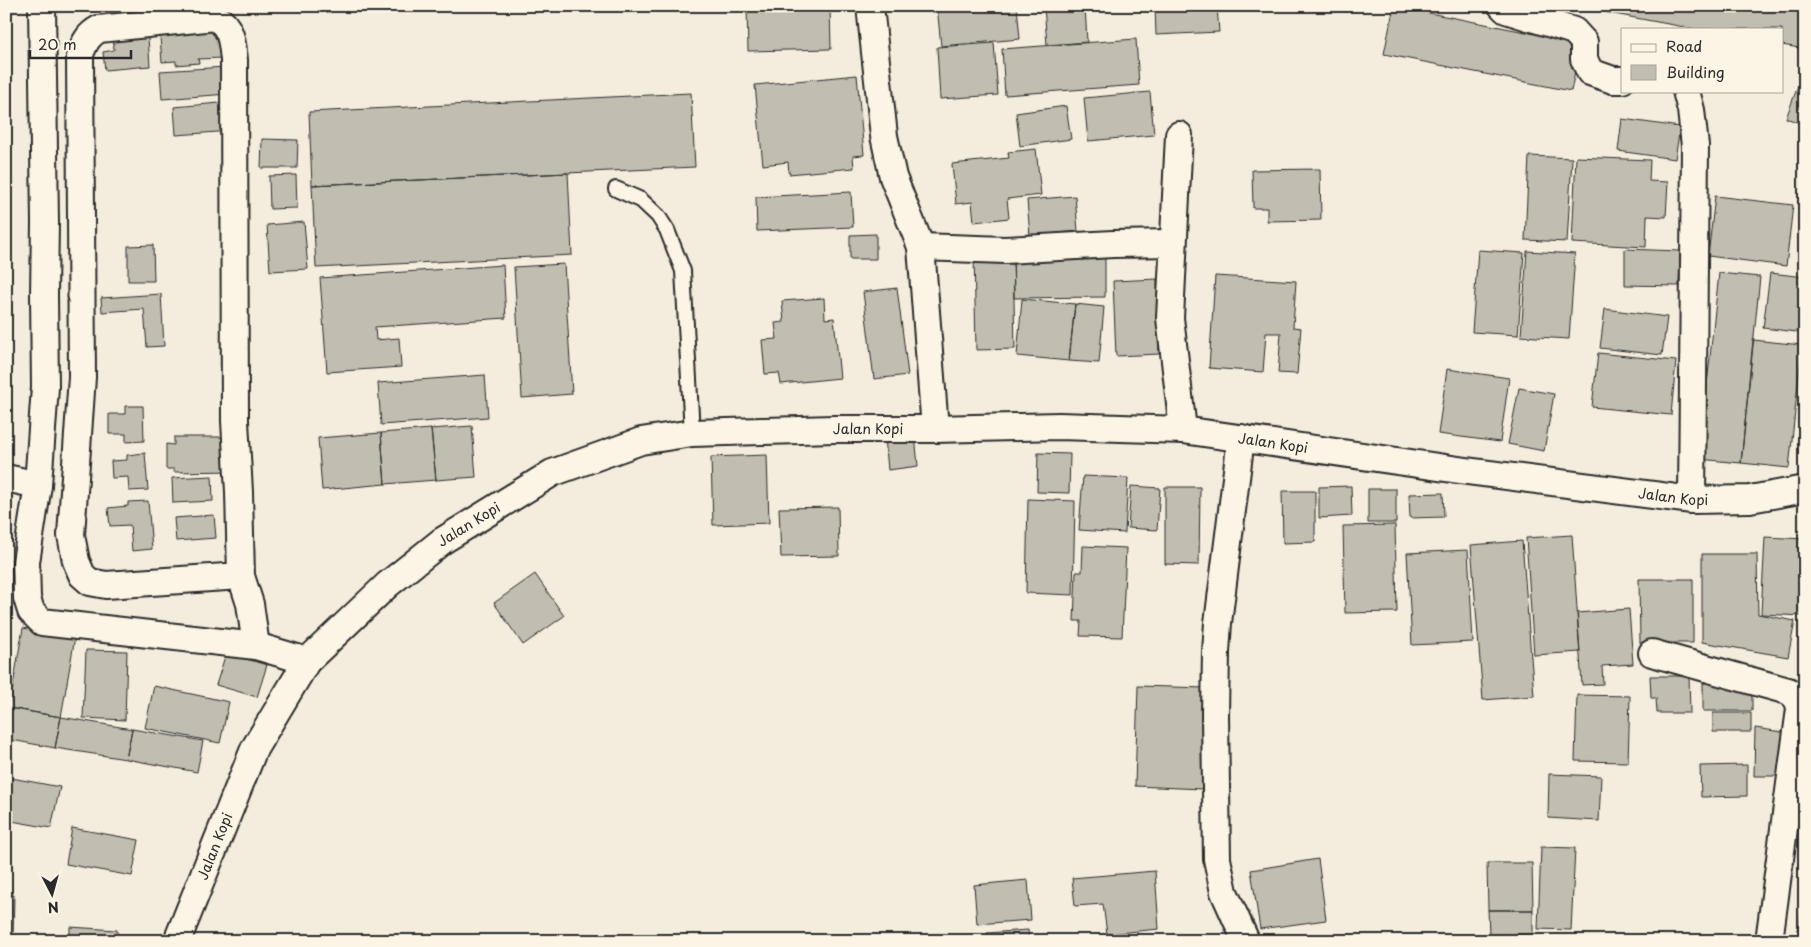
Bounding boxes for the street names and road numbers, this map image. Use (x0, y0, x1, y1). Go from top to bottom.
street label: Jalan Kopi (833, 418, 903, 439)
street label: Jalan Kopi (1237, 427, 1310, 458)
street label: Jalan Kopi (1637, 482, 1709, 510)
street label: Jalan Kopi (433, 496, 504, 551)
street label: Jalan Kopi (192, 809, 237, 883)

